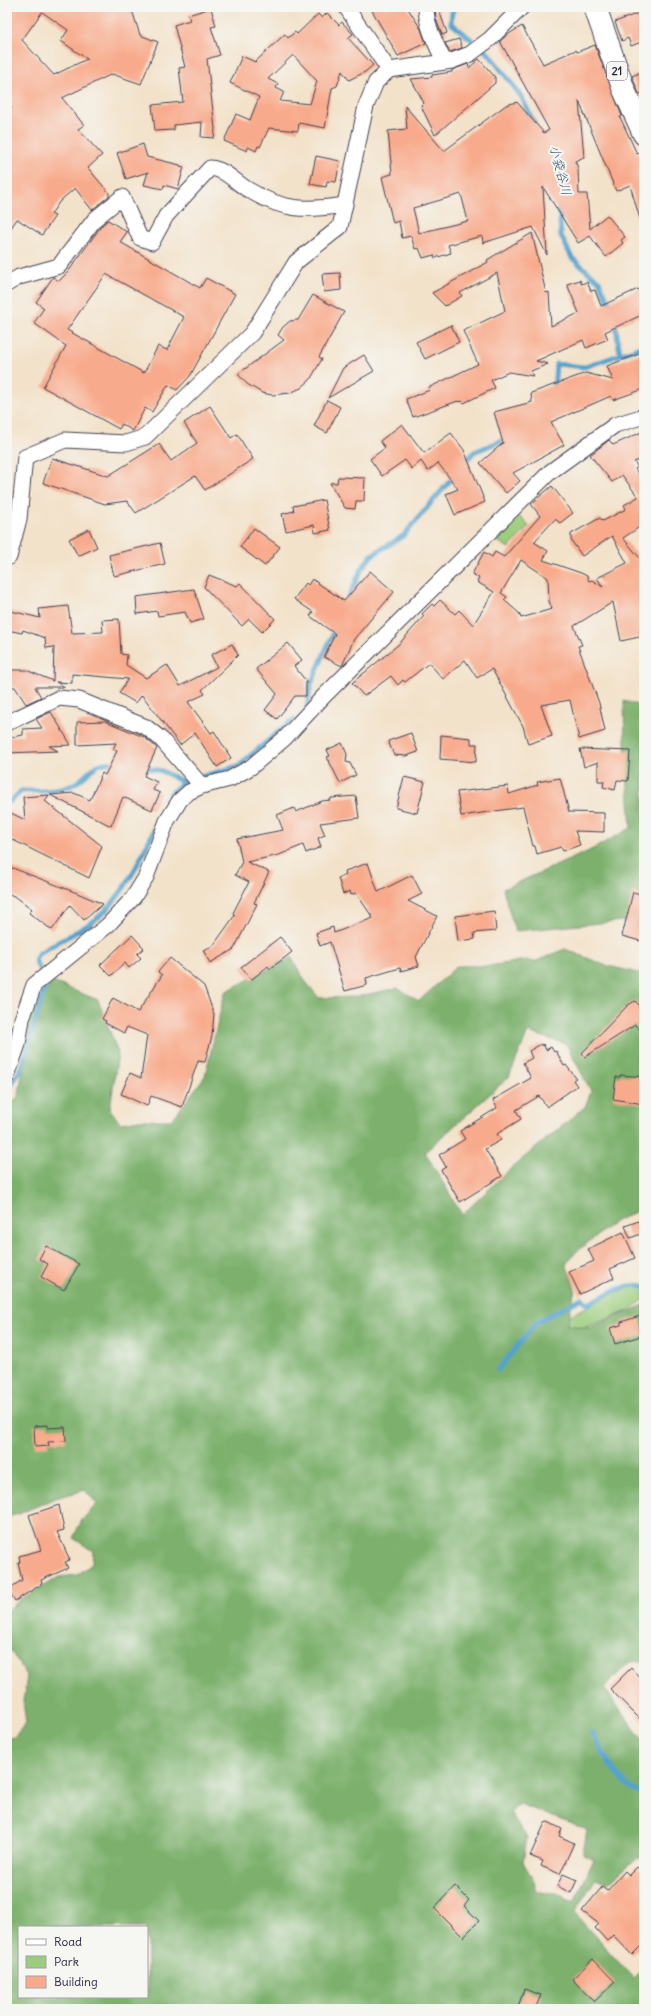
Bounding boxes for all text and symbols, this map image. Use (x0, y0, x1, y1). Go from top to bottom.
road number: 21 (607, 62, 627, 80)
water label: 小袋谷川 (546, 143, 575, 197)
legend (18, 1926, 148, 1998)
text: Road (54, 1934, 82, 1949)
text: Park (54, 1954, 79, 1969)
text: Building (54, 1974, 98, 1989)

